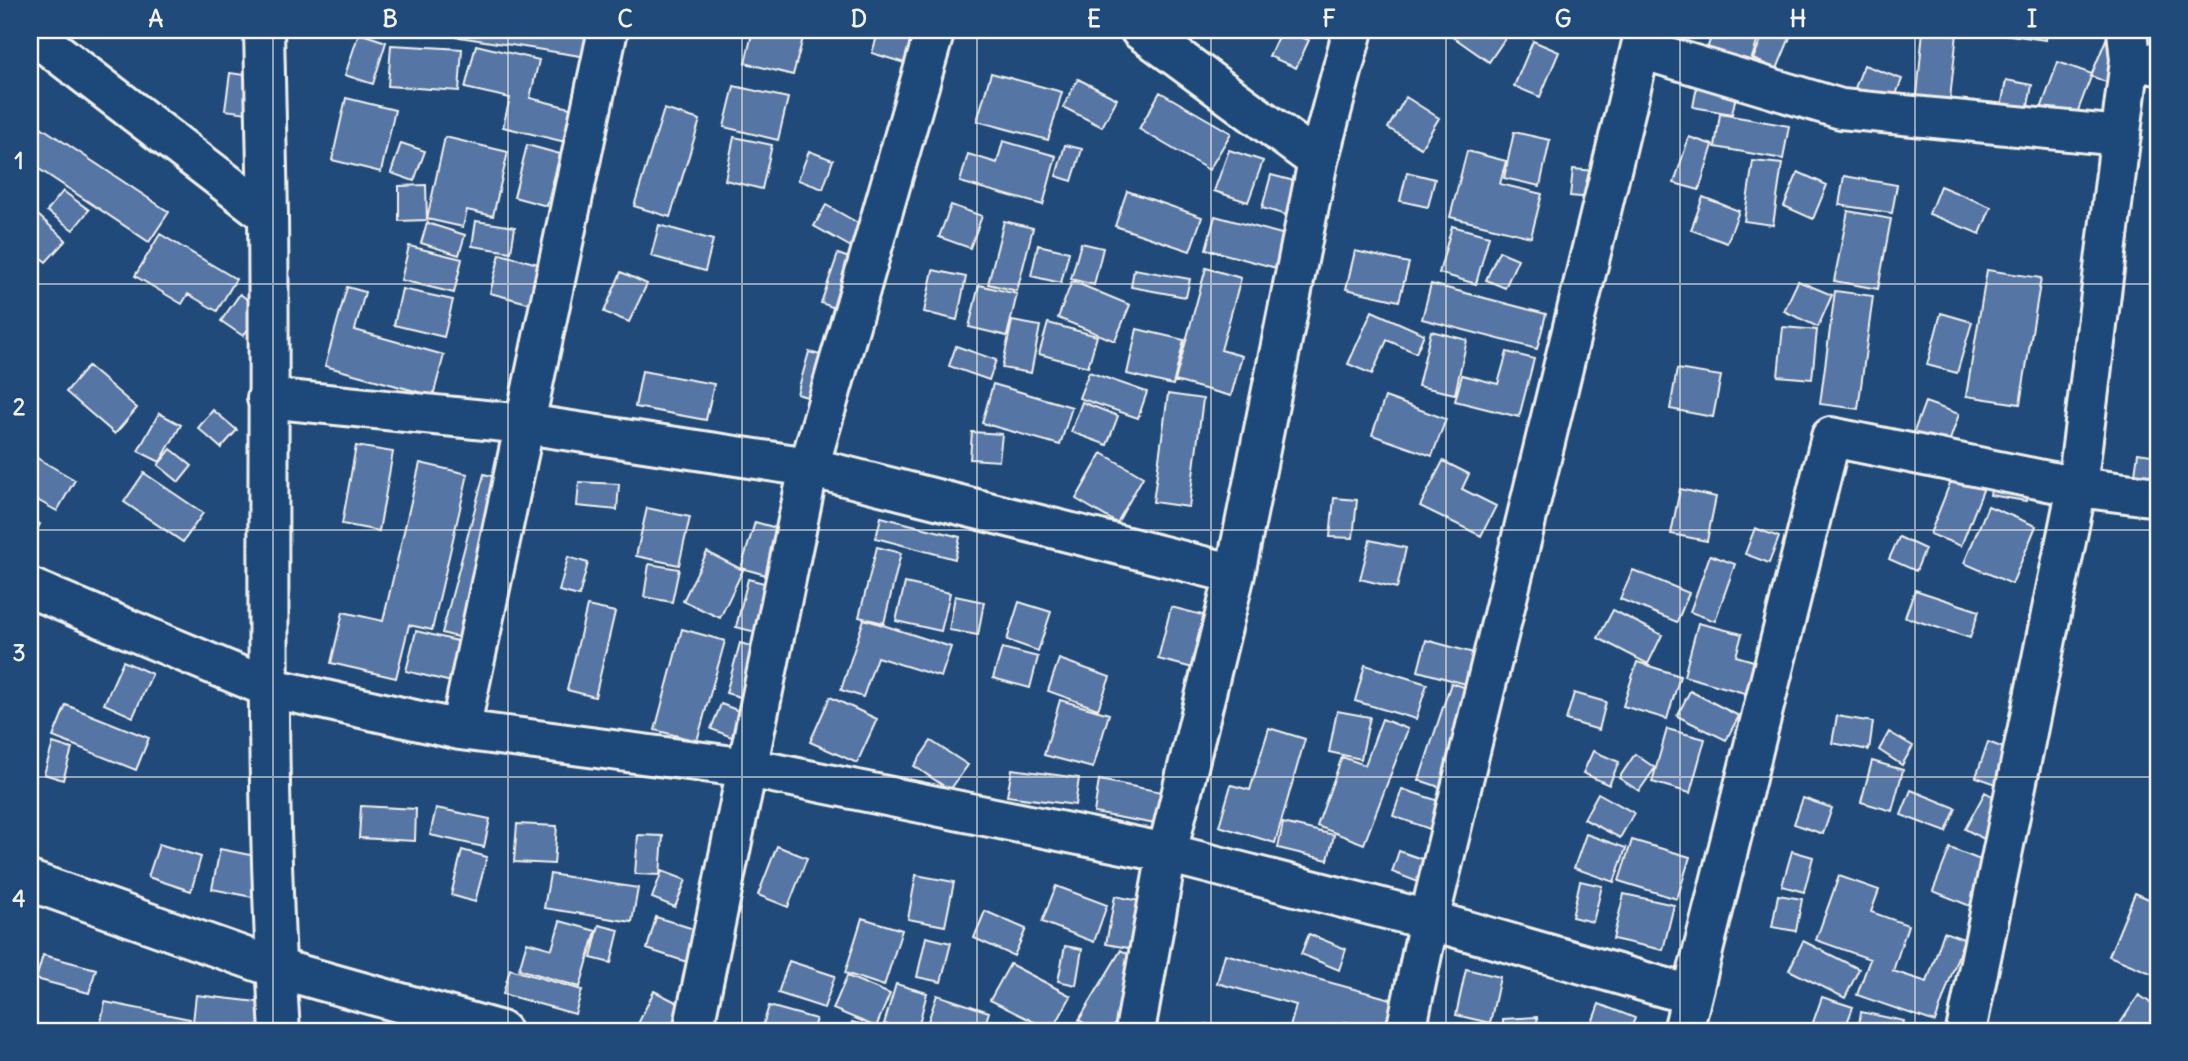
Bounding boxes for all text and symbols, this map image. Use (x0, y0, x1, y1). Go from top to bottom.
text: A (149, 4, 164, 33)
text: B (382, 4, 398, 33)
text: C (617, 4, 633, 33)
text: D (851, 4, 867, 33)
text: E (1087, 4, 1101, 33)
text: F (1322, 4, 1336, 33)
text: G (1555, 4, 1571, 33)
text: H (1790, 4, 1806, 33)
text: I (2027, 4, 2037, 33)
text: 1 (14, 146, 24, 175)
text: 2 (13, 392, 26, 421)
text: 3 (12, 638, 26, 667)
text: 4 (12, 884, 26, 913)

